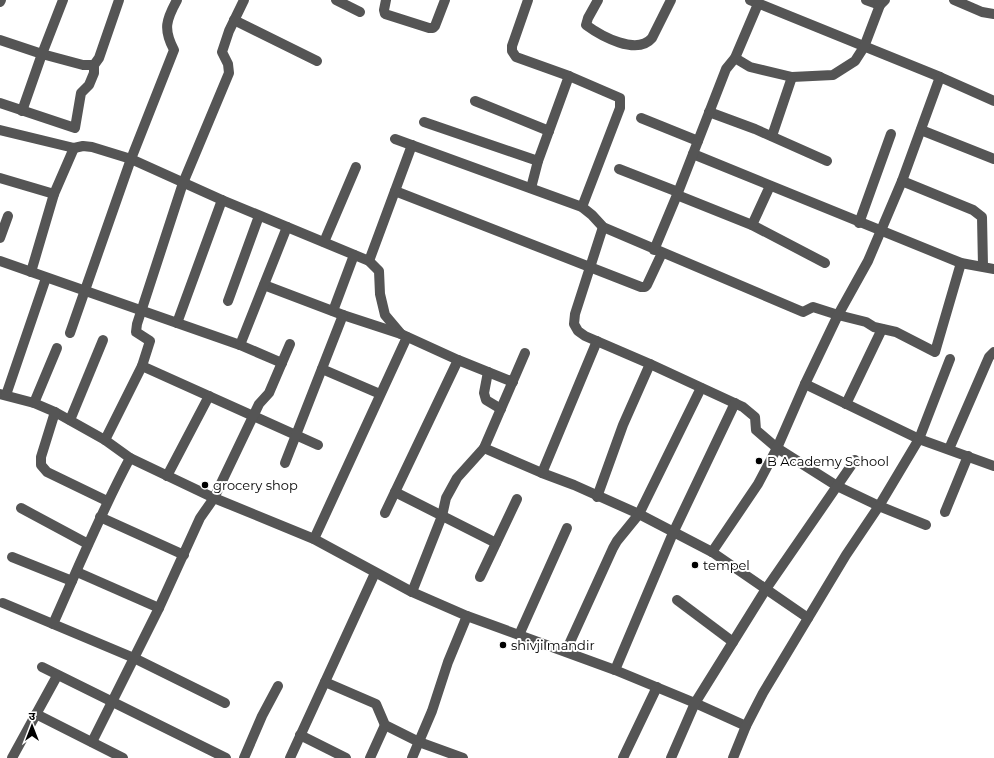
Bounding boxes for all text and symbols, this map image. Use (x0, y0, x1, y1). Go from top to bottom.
place label: B Academy School (767, 453, 889, 469)
marker: B Academy School (754, 456, 764, 466)
place label: grocery shop (213, 477, 298, 493)
marker: grocery shop (200, 480, 210, 490)
place label: tempel (703, 557, 750, 573)
marker: tempel (690, 560, 700, 570)
place label: shivji mandir (511, 637, 595, 653)
marker: shivji mandir (498, 640, 508, 650)
north arrow (12, 706, 52, 746)
text: उ (29, 709, 36, 723)

